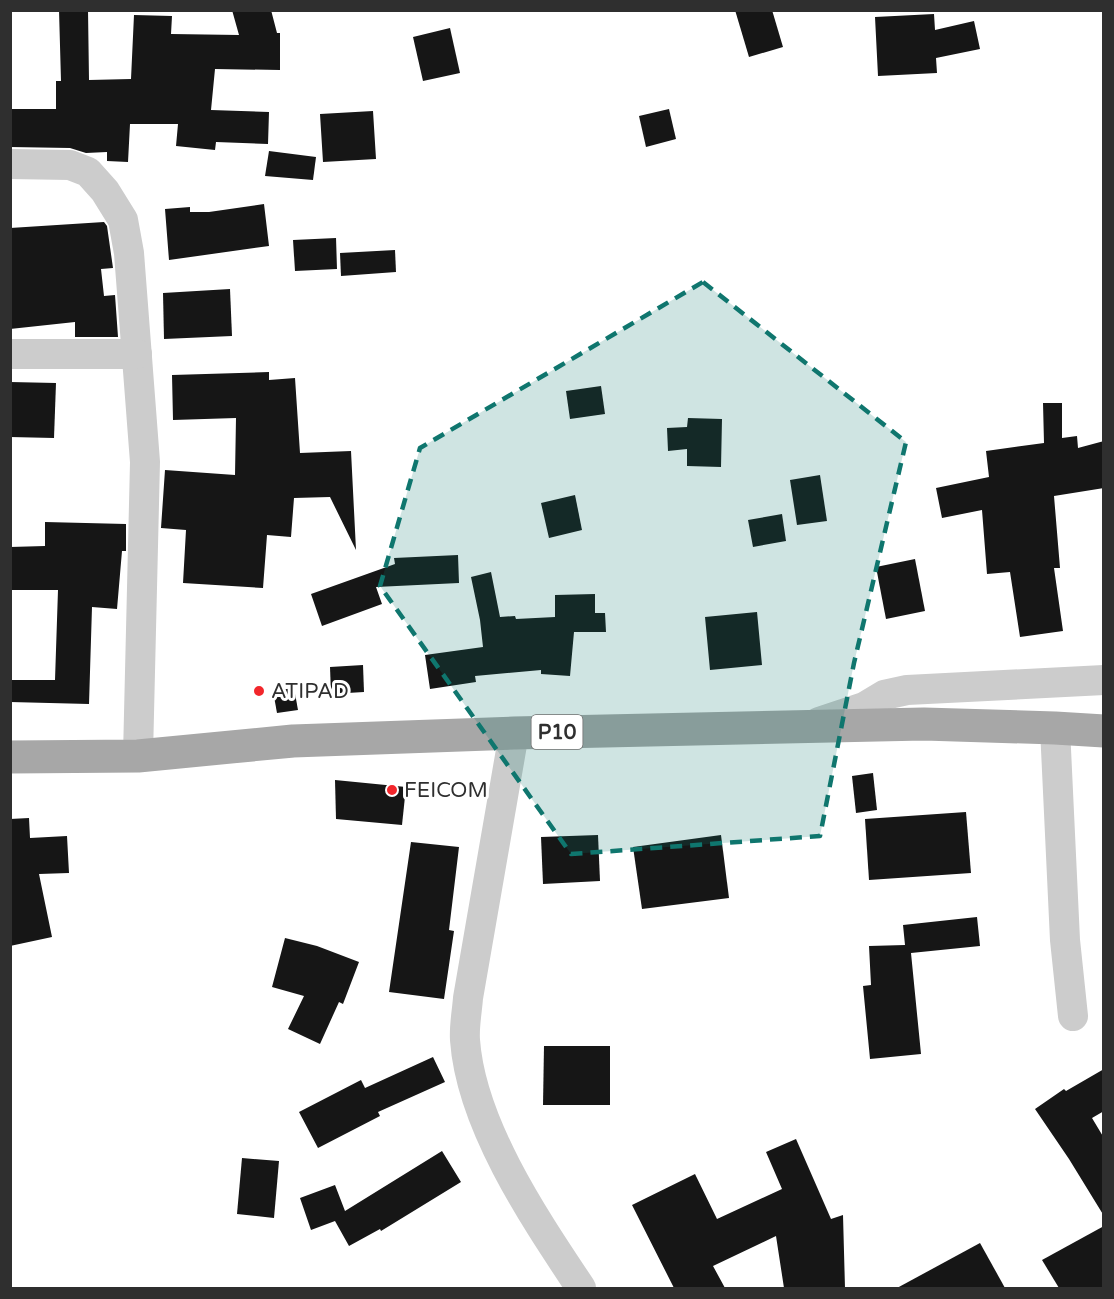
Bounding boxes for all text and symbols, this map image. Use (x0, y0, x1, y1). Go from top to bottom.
place label: ATIPAD (271, 679, 349, 704)
marker: ATIPAD (252, 684, 266, 698)
road number: P10 (532, 715, 582, 749)
place label: FEICOM (404, 778, 488, 803)
marker: FEICOM (385, 783, 399, 797)

